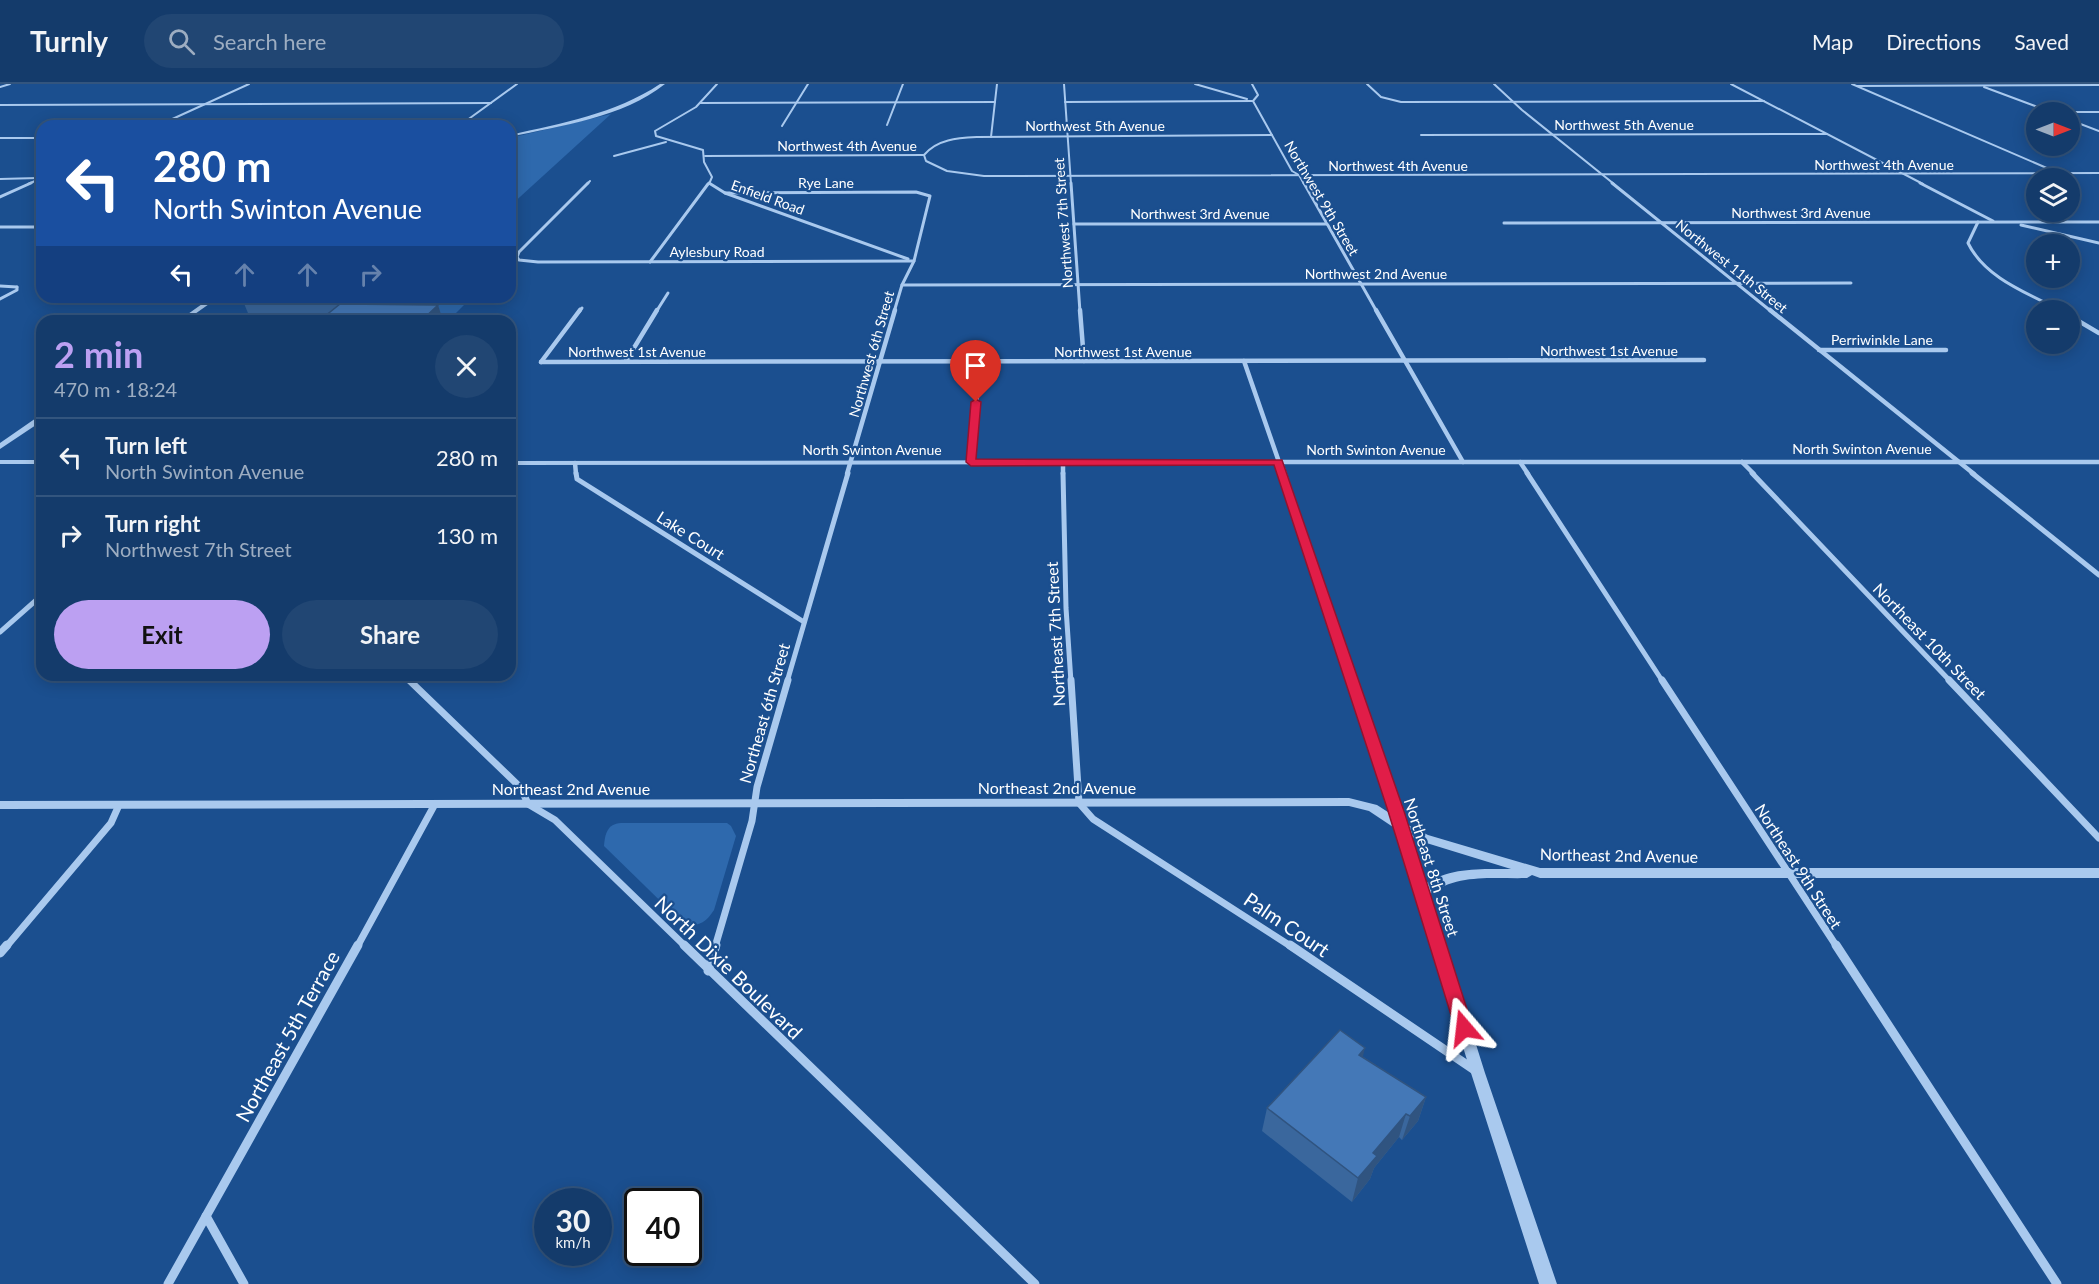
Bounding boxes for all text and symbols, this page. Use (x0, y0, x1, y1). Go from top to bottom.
search box (144, 14, 564, 68)
text: Turnly (30, 24, 108, 58)
icon: search (165, 25, 198, 58)
text: Search here (213, 28, 326, 55)
text: Map (1812, 29, 1853, 54)
text: Directions (1886, 29, 1981, 54)
text: Saved (2014, 29, 2069, 54)
north arrow (2026, 102, 2080, 156)
map controls (2026, 102, 2080, 354)
street label: Northwest 5th Avenue (1554, 116, 1694, 133)
street label: Northwest 5th Avenue (1025, 117, 1165, 134)
street label: Northwest 4th Avenue (777, 137, 917, 154)
street label: Northwest 9th Street (1281, 138, 1363, 258)
text: 280 m (153, 141, 271, 191)
icon: left (54, 144, 132, 222)
street label: Northwest 4th Avenue (1814, 156, 1954, 173)
street label: Northwest 7th Street (1050, 157, 1076, 289)
street label: Northwest 4th Avenue (1328, 157, 1468, 174)
button: layers (2026, 168, 2080, 222)
street label: Rye Lane (798, 174, 854, 191)
street label: Enfield Road (729, 176, 807, 218)
text: North Swinton Avenue (153, 192, 422, 225)
street label: Northwest 3rd Avenue (1731, 204, 1871, 221)
street label: Northwest 3rd Avenue (1130, 205, 1270, 222)
street label: Northwest 11th Street (1673, 216, 1791, 316)
button: + (2026, 234, 2080, 288)
street label: Aylesbury Road (669, 243, 765, 260)
icon: left (165, 258, 198, 291)
icon: ahead (228, 258, 261, 291)
icon: ahead (291, 258, 324, 291)
icon: right (354, 258, 387, 291)
street label: Northwest 2nd Avenue (1305, 265, 1447, 282)
street label: Northwest 6th Street (845, 289, 897, 419)
button: − (2026, 300, 2080, 354)
street label: Perriwinkle Lane (1831, 331, 1933, 348)
text: 2 min (54, 332, 143, 376)
button: close (435, 335, 498, 398)
pin (950, 340, 1001, 402)
street label: Northwest 1st Avenue (1540, 342, 1678, 359)
street label: Northwest 1st Avenue (568, 343, 706, 360)
street label: Northwest 1st Avenue (1054, 343, 1192, 360)
icon: arrive (959, 349, 992, 382)
text: 470 m · 18:24 (54, 377, 177, 401)
text: Turn left (105, 432, 187, 459)
street label: North Swinton Avenue (1792, 440, 1932, 457)
icon: left (54, 441, 87, 474)
street label: North Swinton Avenue (802, 441, 942, 458)
street label: North Swinton Avenue (1306, 441, 1446, 458)
text: 280 m (436, 444, 498, 471)
text: North Swinton Avenue (105, 459, 304, 483)
street label: Lake Court (654, 507, 729, 563)
text: Turn right (105, 510, 200, 537)
icon: right (54, 519, 87, 552)
text: 130 m (436, 522, 498, 549)
text: Northwest 7th Street (105, 537, 292, 561)
street label: Northeast 7th Street (1042, 561, 1068, 707)
street label: Northeast 10th Street (1870, 579, 1991, 703)
button: Exit (54, 600, 270, 669)
button: Share (282, 600, 498, 669)
street label: Northeast 6th Street (735, 641, 793, 785)
street label: Northeast 2nd Avenue (978, 778, 1136, 797)
street label: Northeast 2nd Avenue (492, 779, 650, 798)
street label: Northeast 8th Street (1401, 795, 1463, 939)
street label: Northeast 9th Street (1752, 800, 1847, 932)
street label: Northeast 2nd Avenue (1540, 844, 1698, 866)
street label: Palm Court (1240, 887, 1334, 961)
street label: North Dixie Boulevard (650, 890, 808, 1044)
street label: Northeast 5th Terrace (230, 946, 344, 1126)
position arrow (1432, 996, 1496, 1060)
speed limit sign: 40 (624, 1188, 702, 1266)
text: 30 (556, 1202, 590, 1238)
text: km/h (555, 1233, 591, 1251)

